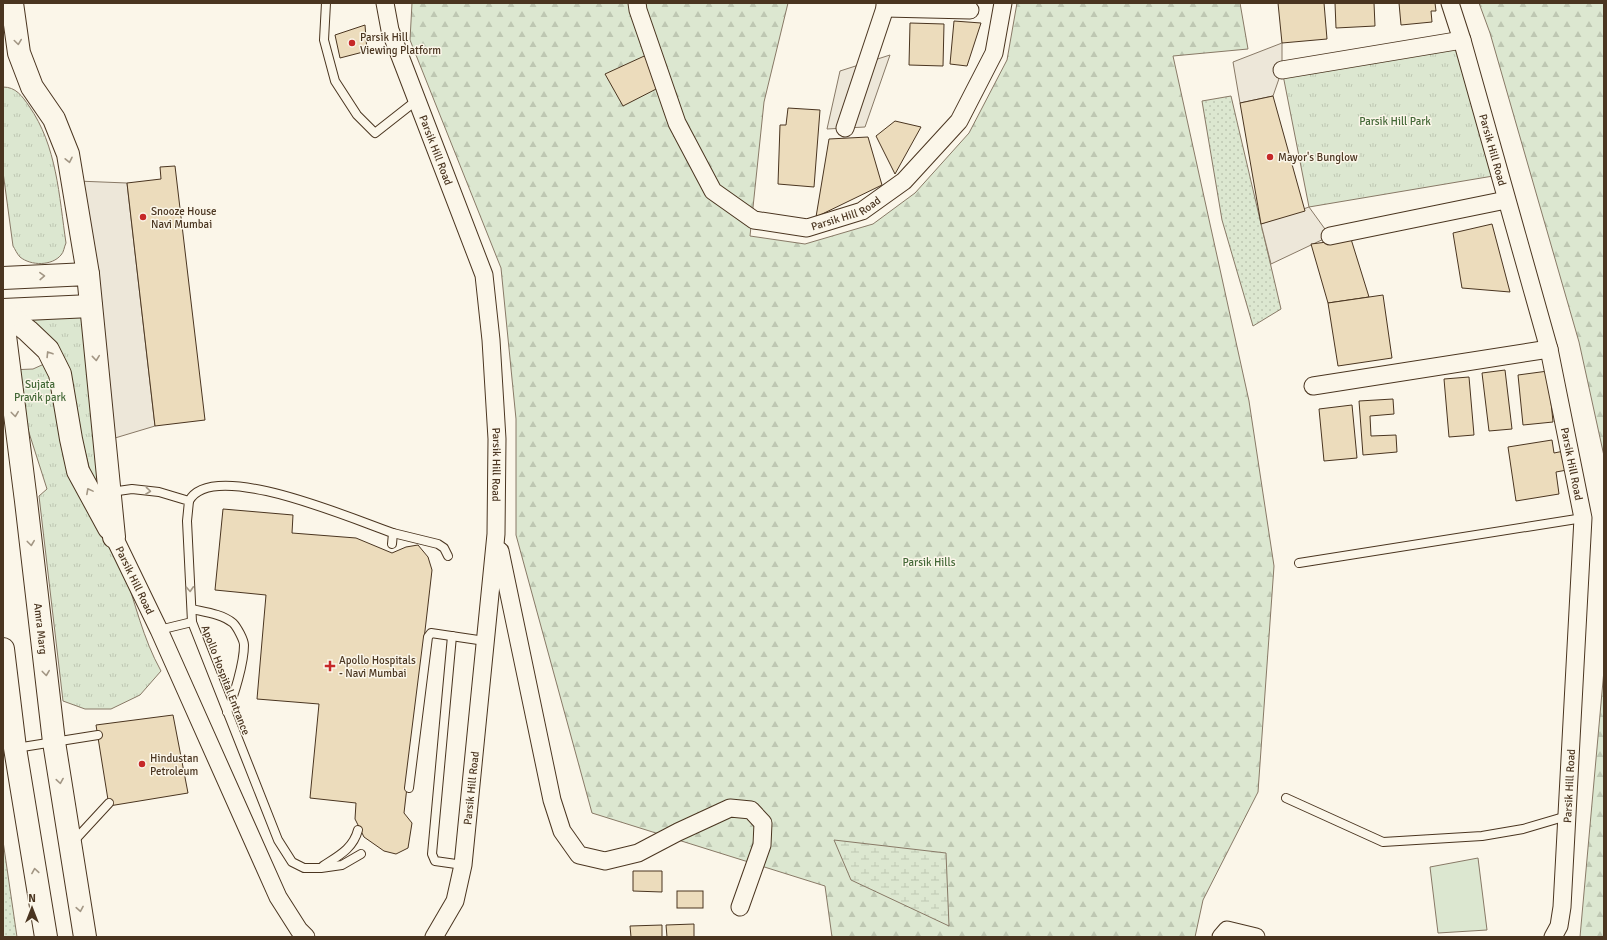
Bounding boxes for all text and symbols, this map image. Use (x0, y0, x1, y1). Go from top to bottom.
place label: Parsik Hill Viewing Platform (360, 31, 441, 57)
marker: Parsik Hill Viewing Platform (347, 38, 357, 48)
one-way arrow (13, 39, 22, 45)
street label: Parsik Hill Road (1476, 112, 1509, 188)
street label: Parsik Hill Road (416, 113, 455, 187)
park label: Parsik Hill Park (1359, 115, 1431, 128)
place label: Mayor's Bunglow (1278, 151, 1358, 164)
marker: Mayor's Bunglow (1265, 152, 1275, 162)
one-way arrow (64, 157, 72, 163)
street label: Parsik Hill Road (810, 194, 883, 233)
place label: Snooze House Navi Mumbai (151, 205, 217, 231)
marker: Snooze House Navi Mumbai (138, 212, 148, 222)
one-way arrow (39, 272, 45, 281)
one-way arrow (46, 351, 54, 358)
one-way arrow (91, 355, 100, 361)
park label: Sujata Pravik park (14, 378, 67, 404)
one-way arrow (10, 411, 19, 418)
street label: Parsik Hill Road (1558, 426, 1585, 502)
street label: Parsik Hill Road (489, 427, 503, 502)
one-way arrow (145, 486, 151, 495)
one-way arrow (86, 487, 94, 495)
one-way arrow (26, 540, 35, 547)
street label: Parsik Hill Road (112, 544, 157, 617)
park label: Parsik Hills (903, 556, 956, 569)
one-way arrow (186, 586, 195, 592)
street label: Amra Marg (31, 602, 50, 655)
street label: Apollo Hospital Entrance (199, 623, 253, 737)
place label: Apollo Hospitals - Navi Mumbai (339, 654, 416, 680)
marker: Apollo Hospitals - Navi Mumbai (324, 660, 336, 672)
one-way arrow (41, 670, 50, 676)
street label: Parsik Hill Road (1561, 749, 1578, 823)
street label: Parsik Hill Road (461, 750, 482, 826)
place label: Hindustan Petroleum (150, 752, 199, 778)
marker: Hindustan Petroleum (137, 759, 147, 769)
one-way arrow (55, 778, 64, 784)
one-way arrow (31, 868, 40, 874)
north arrow (12, 888, 52, 928)
text: N (28, 892, 36, 905)
one-way arrow (76, 906, 84, 912)

